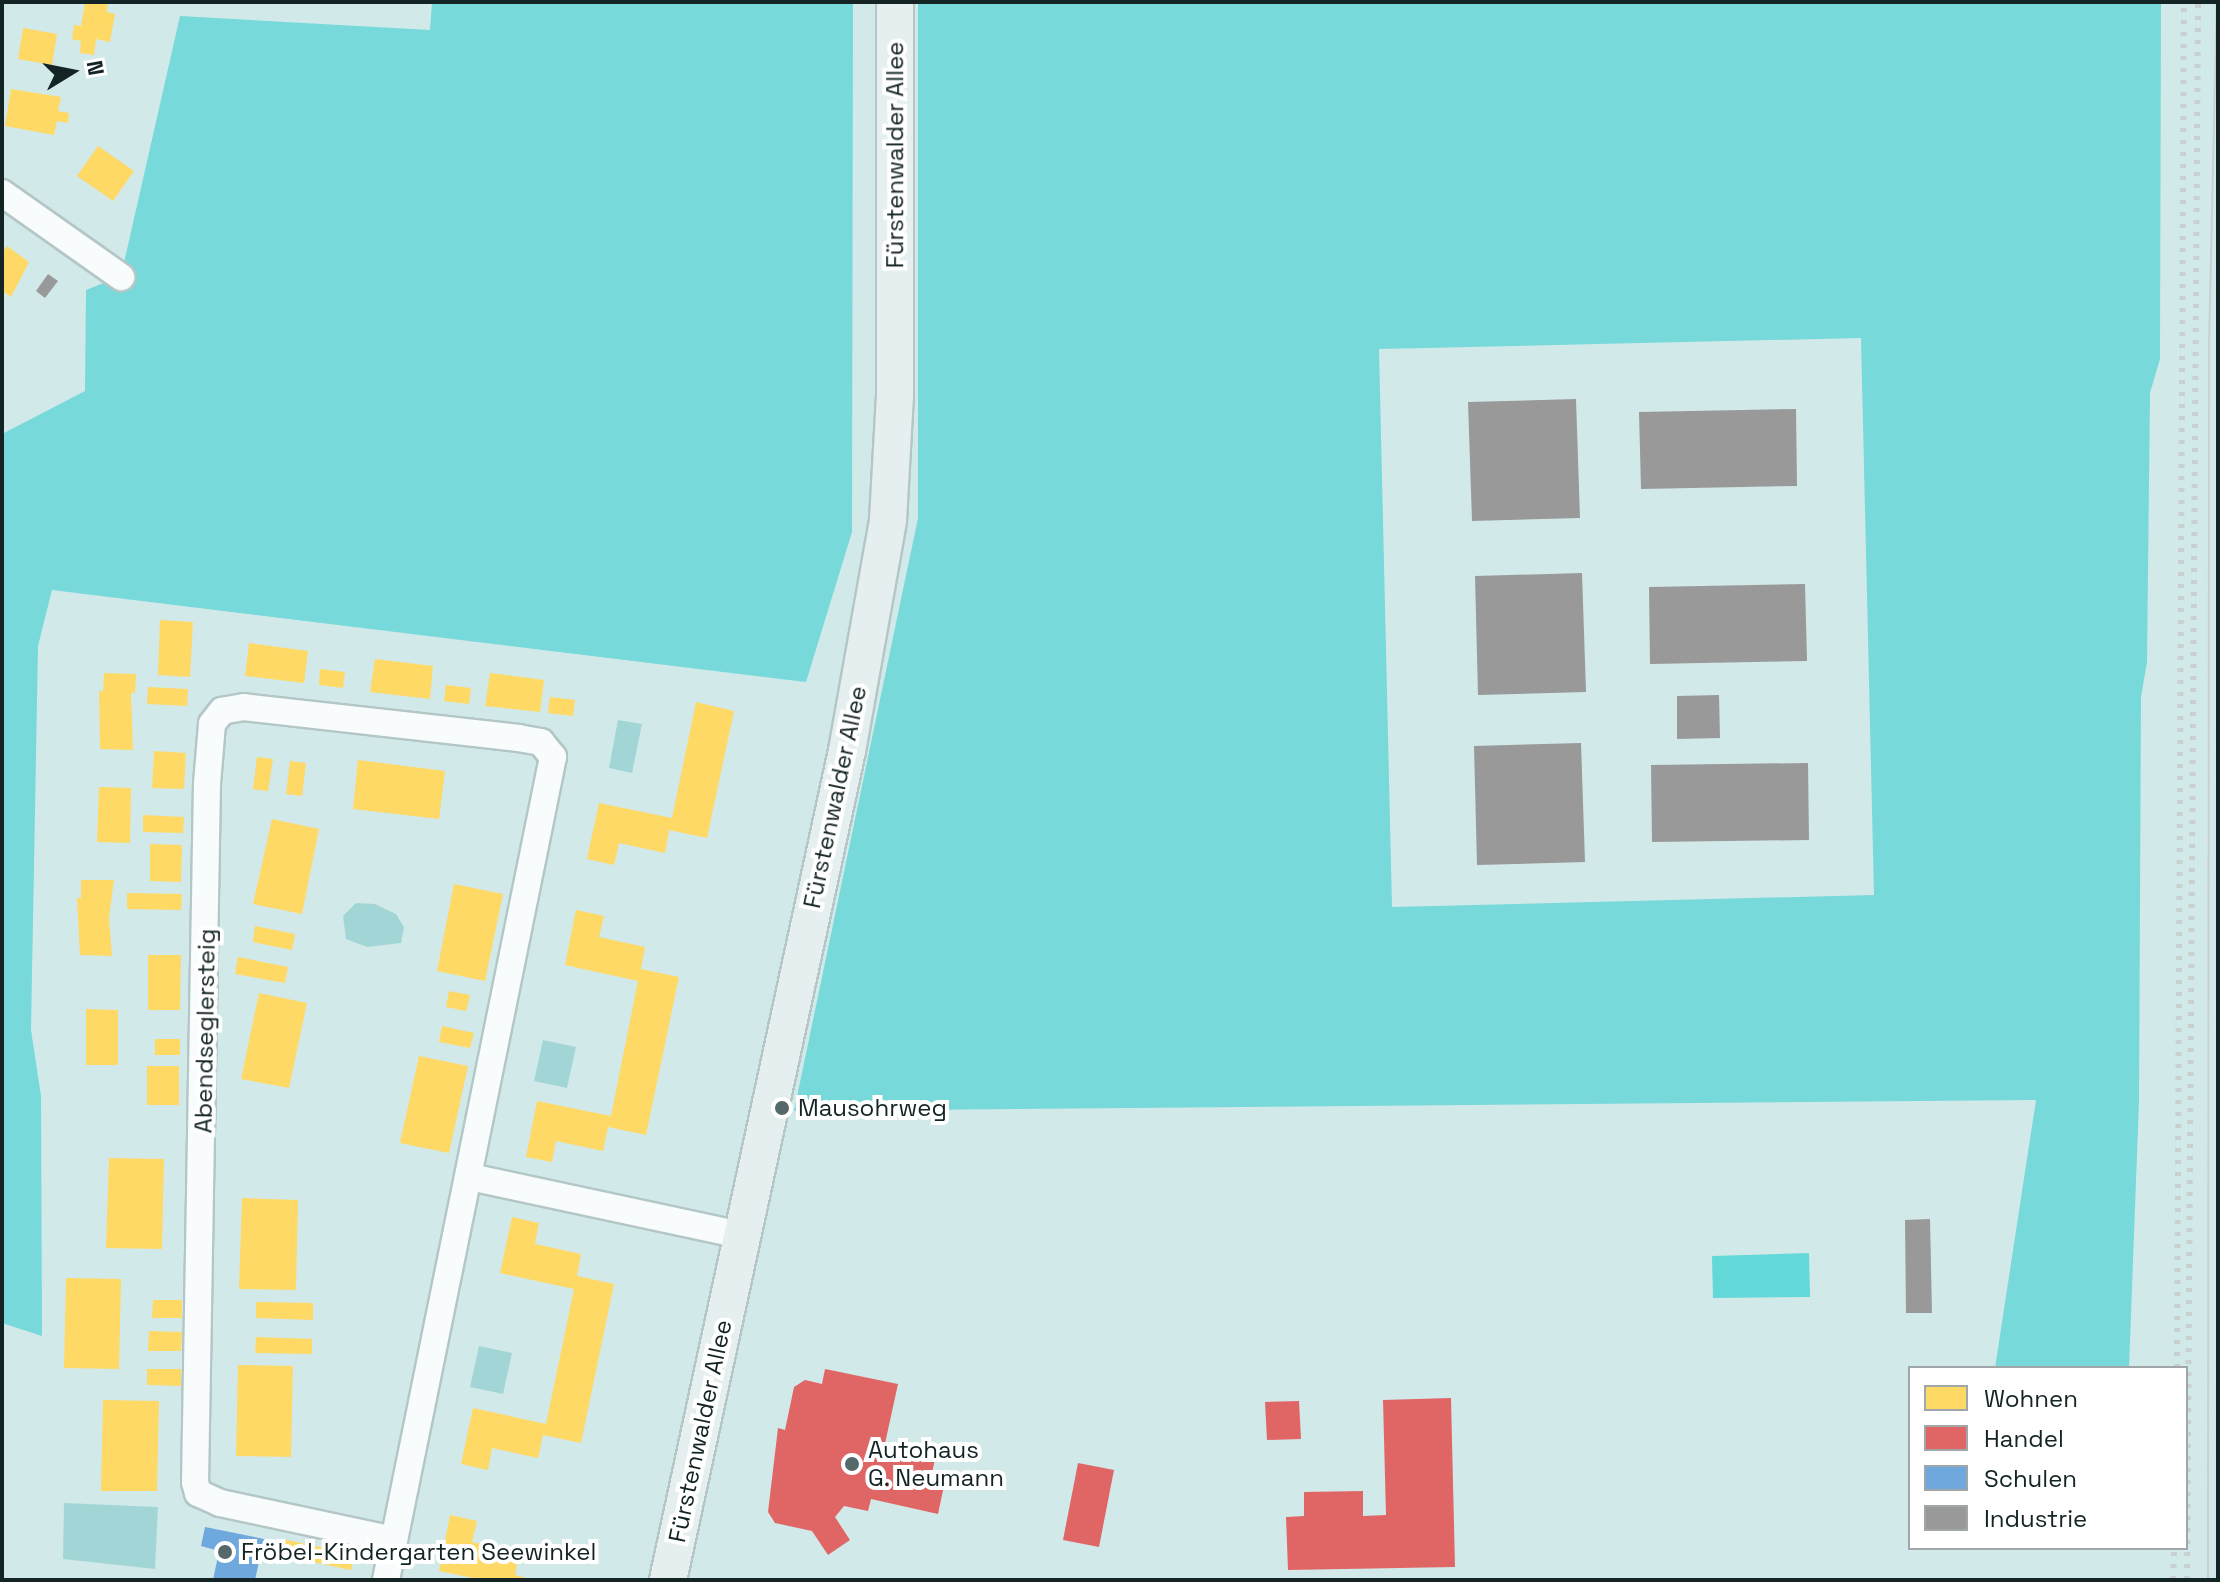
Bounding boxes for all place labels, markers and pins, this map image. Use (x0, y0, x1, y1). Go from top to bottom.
place label: Mausohrweg (798, 1094, 947, 1122)
marker: Mausohrweg (773, 1099, 791, 1117)
place label: Autohaus G. Neumann (868, 1436, 1005, 1492)
marker: Autohaus G. Neumann (843, 1455, 861, 1473)
place label: Fröbel-Kindergarten Seewinkel (241, 1538, 596, 1566)
marker: Fröbel-Kindergarten Seewinkel (216, 1543, 234, 1561)

